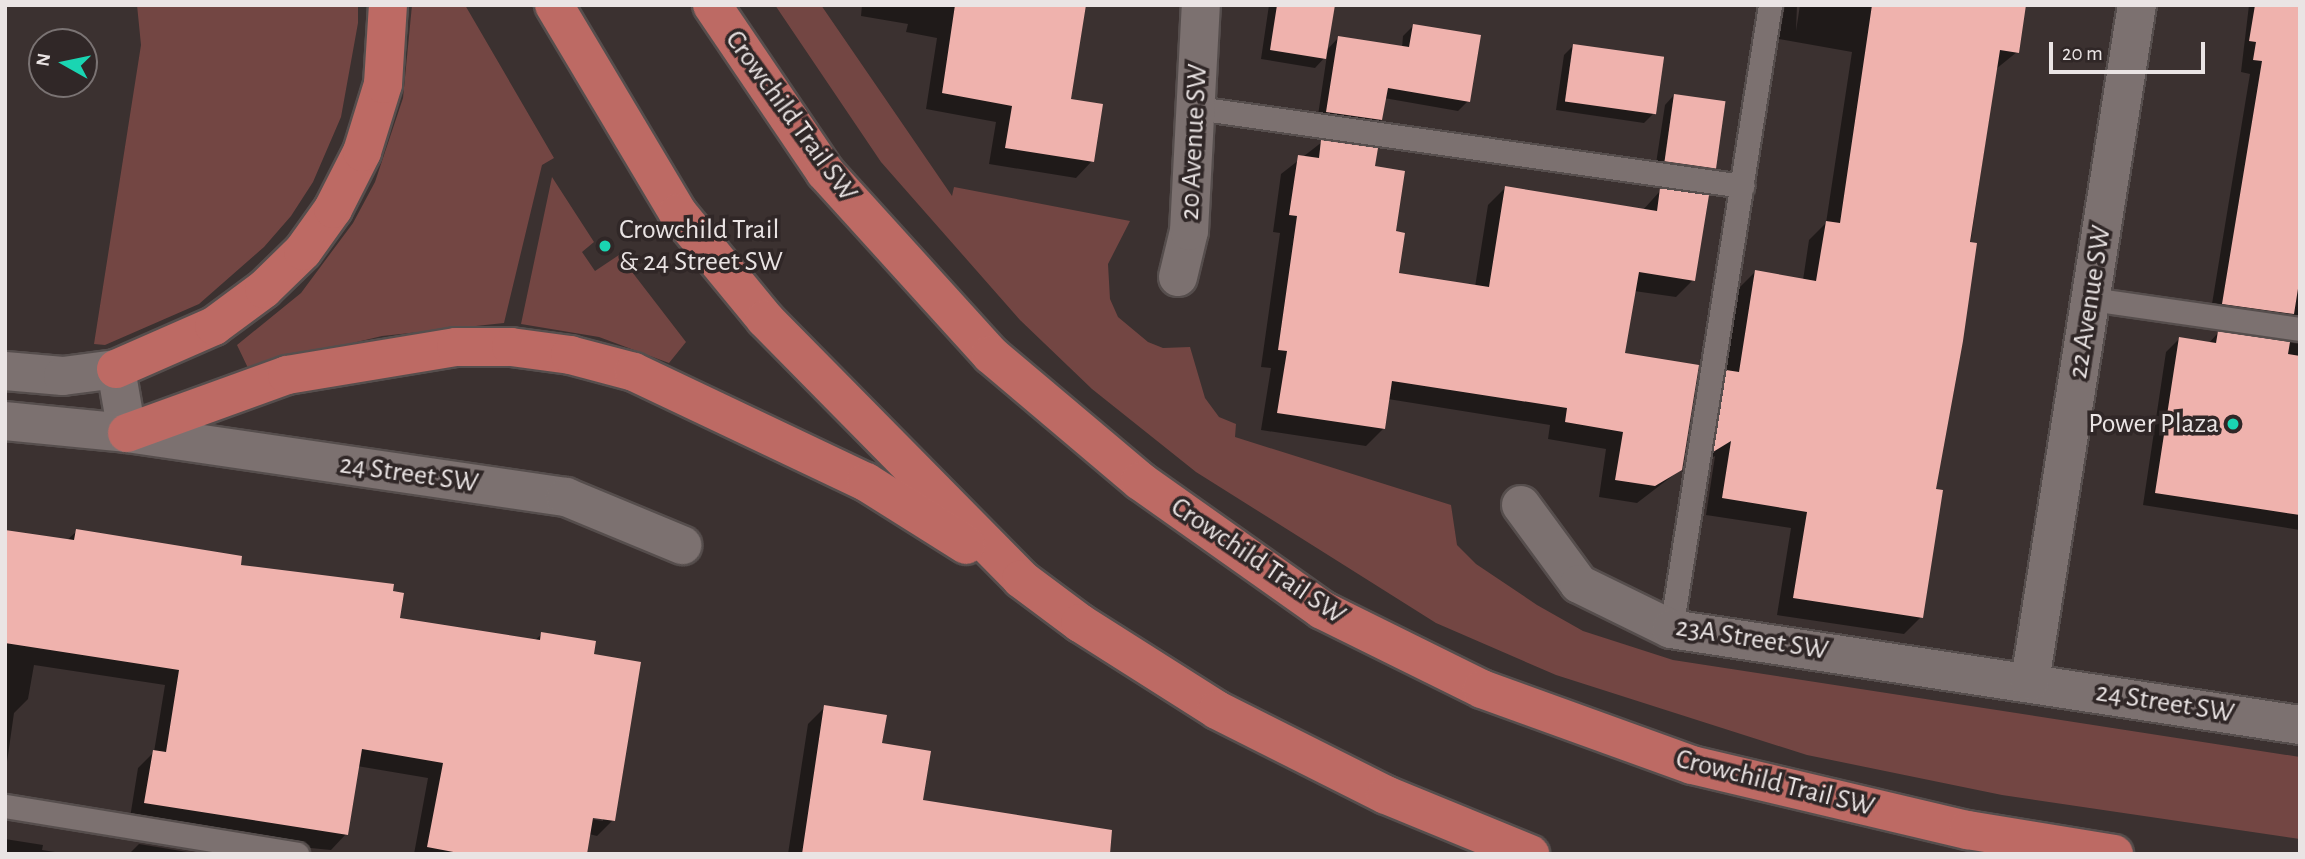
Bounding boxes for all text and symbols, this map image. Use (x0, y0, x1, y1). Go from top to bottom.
street label: Crowchild Trail SW (718, 24, 864, 208)
north arrow (28, 28, 98, 98)
scale bar (2053, 28, 2209, 72)
text: 20 m (2062, 43, 2103, 64)
text: N (33, 52, 54, 68)
street label: 20 Avenue SW (1173, 63, 1215, 221)
place label: Crowchild Trail & 24 Street SW (619, 213, 783, 279)
street label: 22 Avenue SW (2061, 223, 2119, 381)
marker: Crowchild Trail & 24 Street SW (597, 238, 613, 254)
place label: Power Plaza (2088, 407, 2219, 441)
marker: Power Plaza (2225, 416, 2241, 432)
street label: 24 Street SW (338, 448, 480, 500)
street label: Crowchild Trail SW (1164, 490, 1352, 632)
street label: 23A Street SW (1673, 610, 1831, 668)
street label: 24 Street SW (2093, 675, 2237, 731)
street label: Crowchild Trail SW (1672, 742, 1878, 824)

